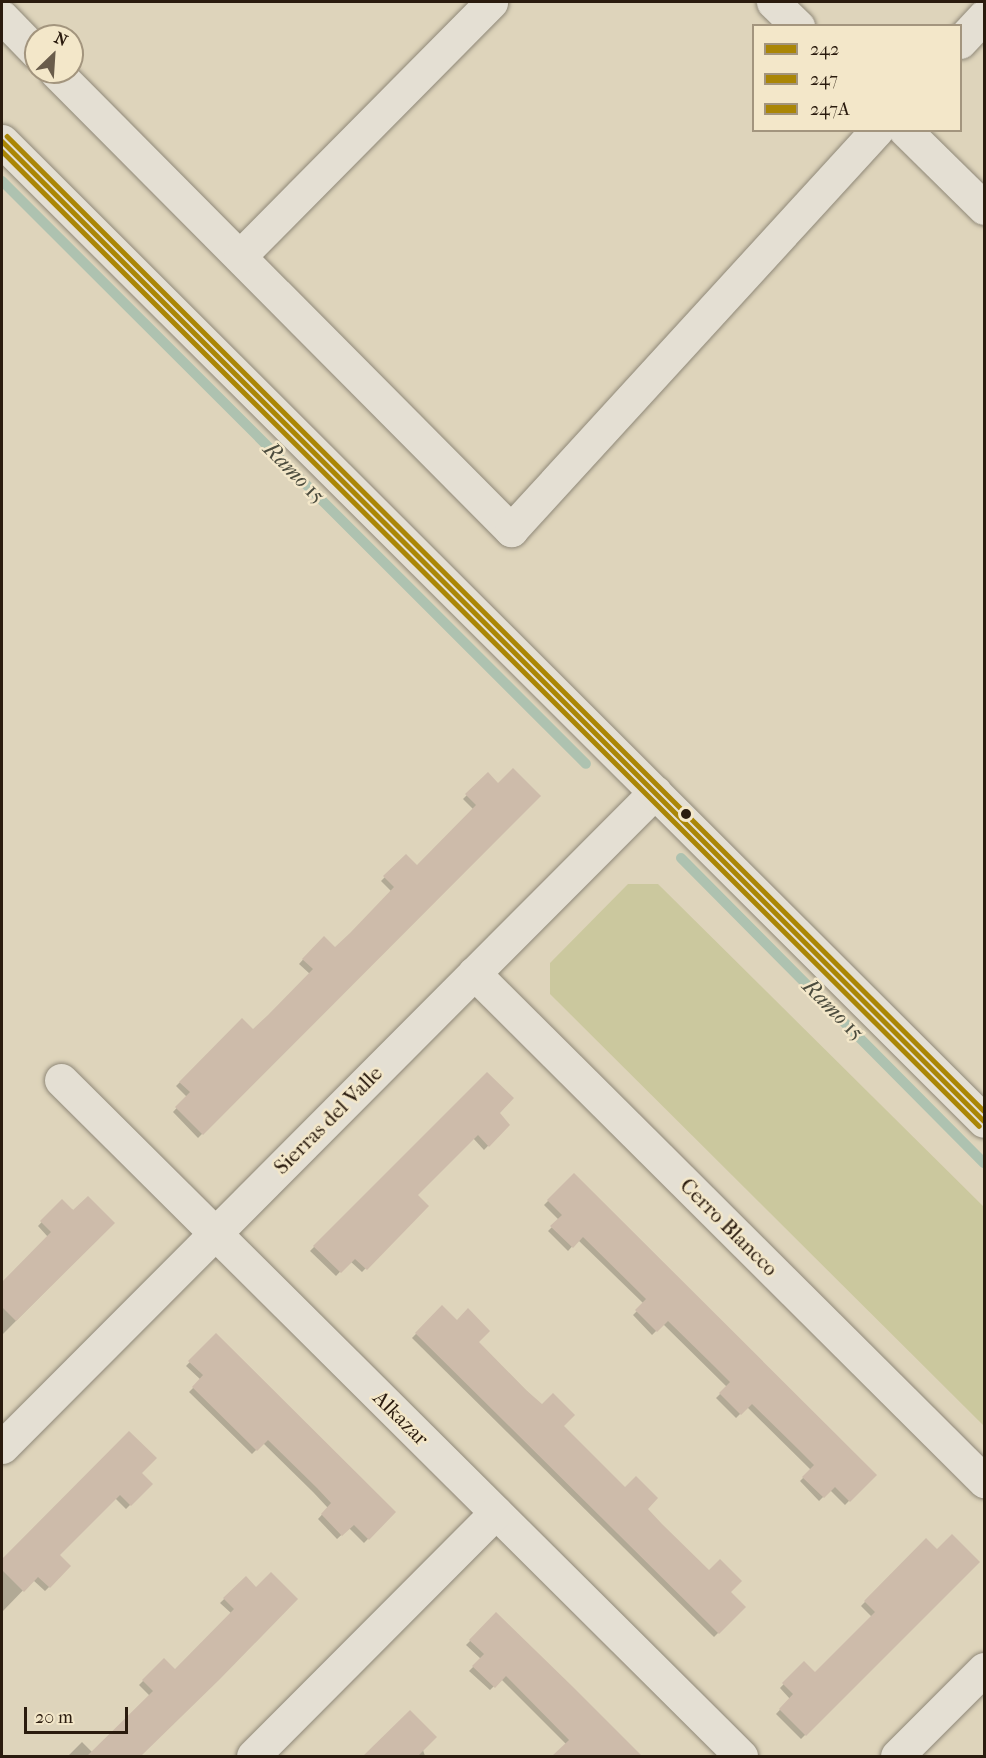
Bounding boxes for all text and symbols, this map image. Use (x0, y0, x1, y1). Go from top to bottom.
north arrow (24, 24, 84, 84)
legend (752, 24, 962, 132)
text: N (51, 28, 70, 50)
text: 242 (810, 39, 839, 60)
text: 247 (810, 69, 838, 90)
text: 247A (810, 99, 850, 120)
water label: Ramo 15 (258, 437, 330, 509)
unlabelled marker (680, 808, 692, 820)
water label: Ramo 15 (797, 974, 869, 1046)
street label: Sierras del Valle (269, 1061, 387, 1179)
street label: Cerro Blancco (675, 1173, 783, 1281)
street label: Alkazar (368, 1385, 434, 1451)
scale bar (27, 1695, 130, 1733)
text: 20 m (35, 1707, 73, 1728)

